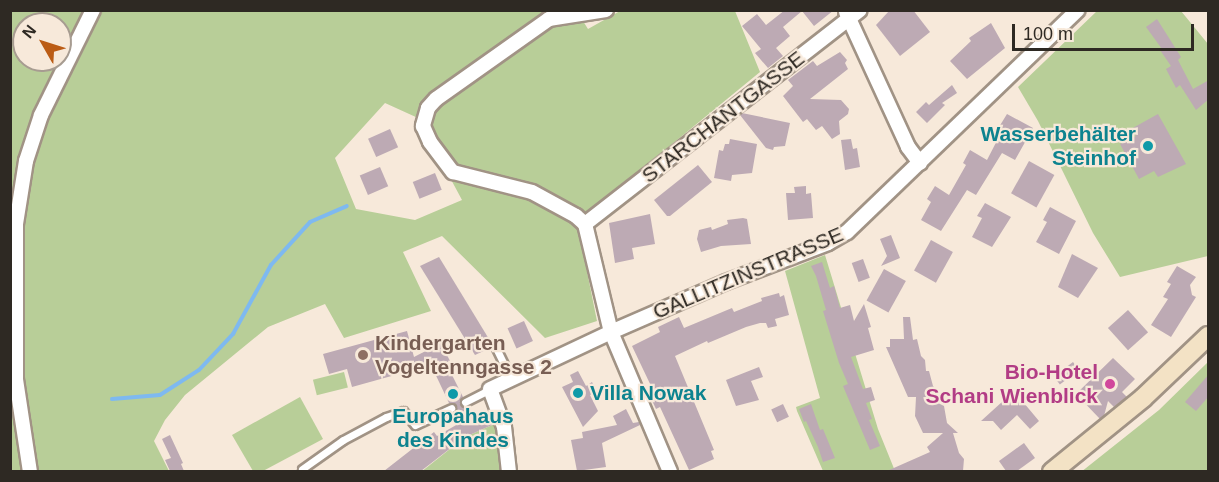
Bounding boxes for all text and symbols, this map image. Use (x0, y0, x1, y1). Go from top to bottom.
north arrow (12, 12, 72, 72)
scale bar (1015, 12, 1196, 50)
text: N (19, 22, 39, 41)
text: 100 m (1023, 24, 1073, 44)
street label: STARCHANTGASSE (637, 46, 809, 188)
place label: Wasserbehälter Steinhof (980, 121, 1136, 171)
marker: Wasserbehälter Steinhof (1141, 139, 1155, 153)
street label: GALLITZINSTRASSE (649, 222, 847, 324)
place label: Kindergarten Vogeltenngasse 2 (375, 330, 552, 380)
marker: Kindergarten Vogeltenngasse 2 (356, 348, 370, 362)
place label: Bio-Hotel Schani Wienblick (925, 359, 1098, 409)
marker: Bio-Hotel Schani Wienblick (1103, 377, 1117, 391)
place label: Villa Nowak (590, 380, 706, 406)
marker: Villa Nowak (571, 386, 585, 400)
marker: Europahaus des Kindes (446, 387, 460, 401)
place label: Europahaus des Kindes (392, 403, 514, 453)

